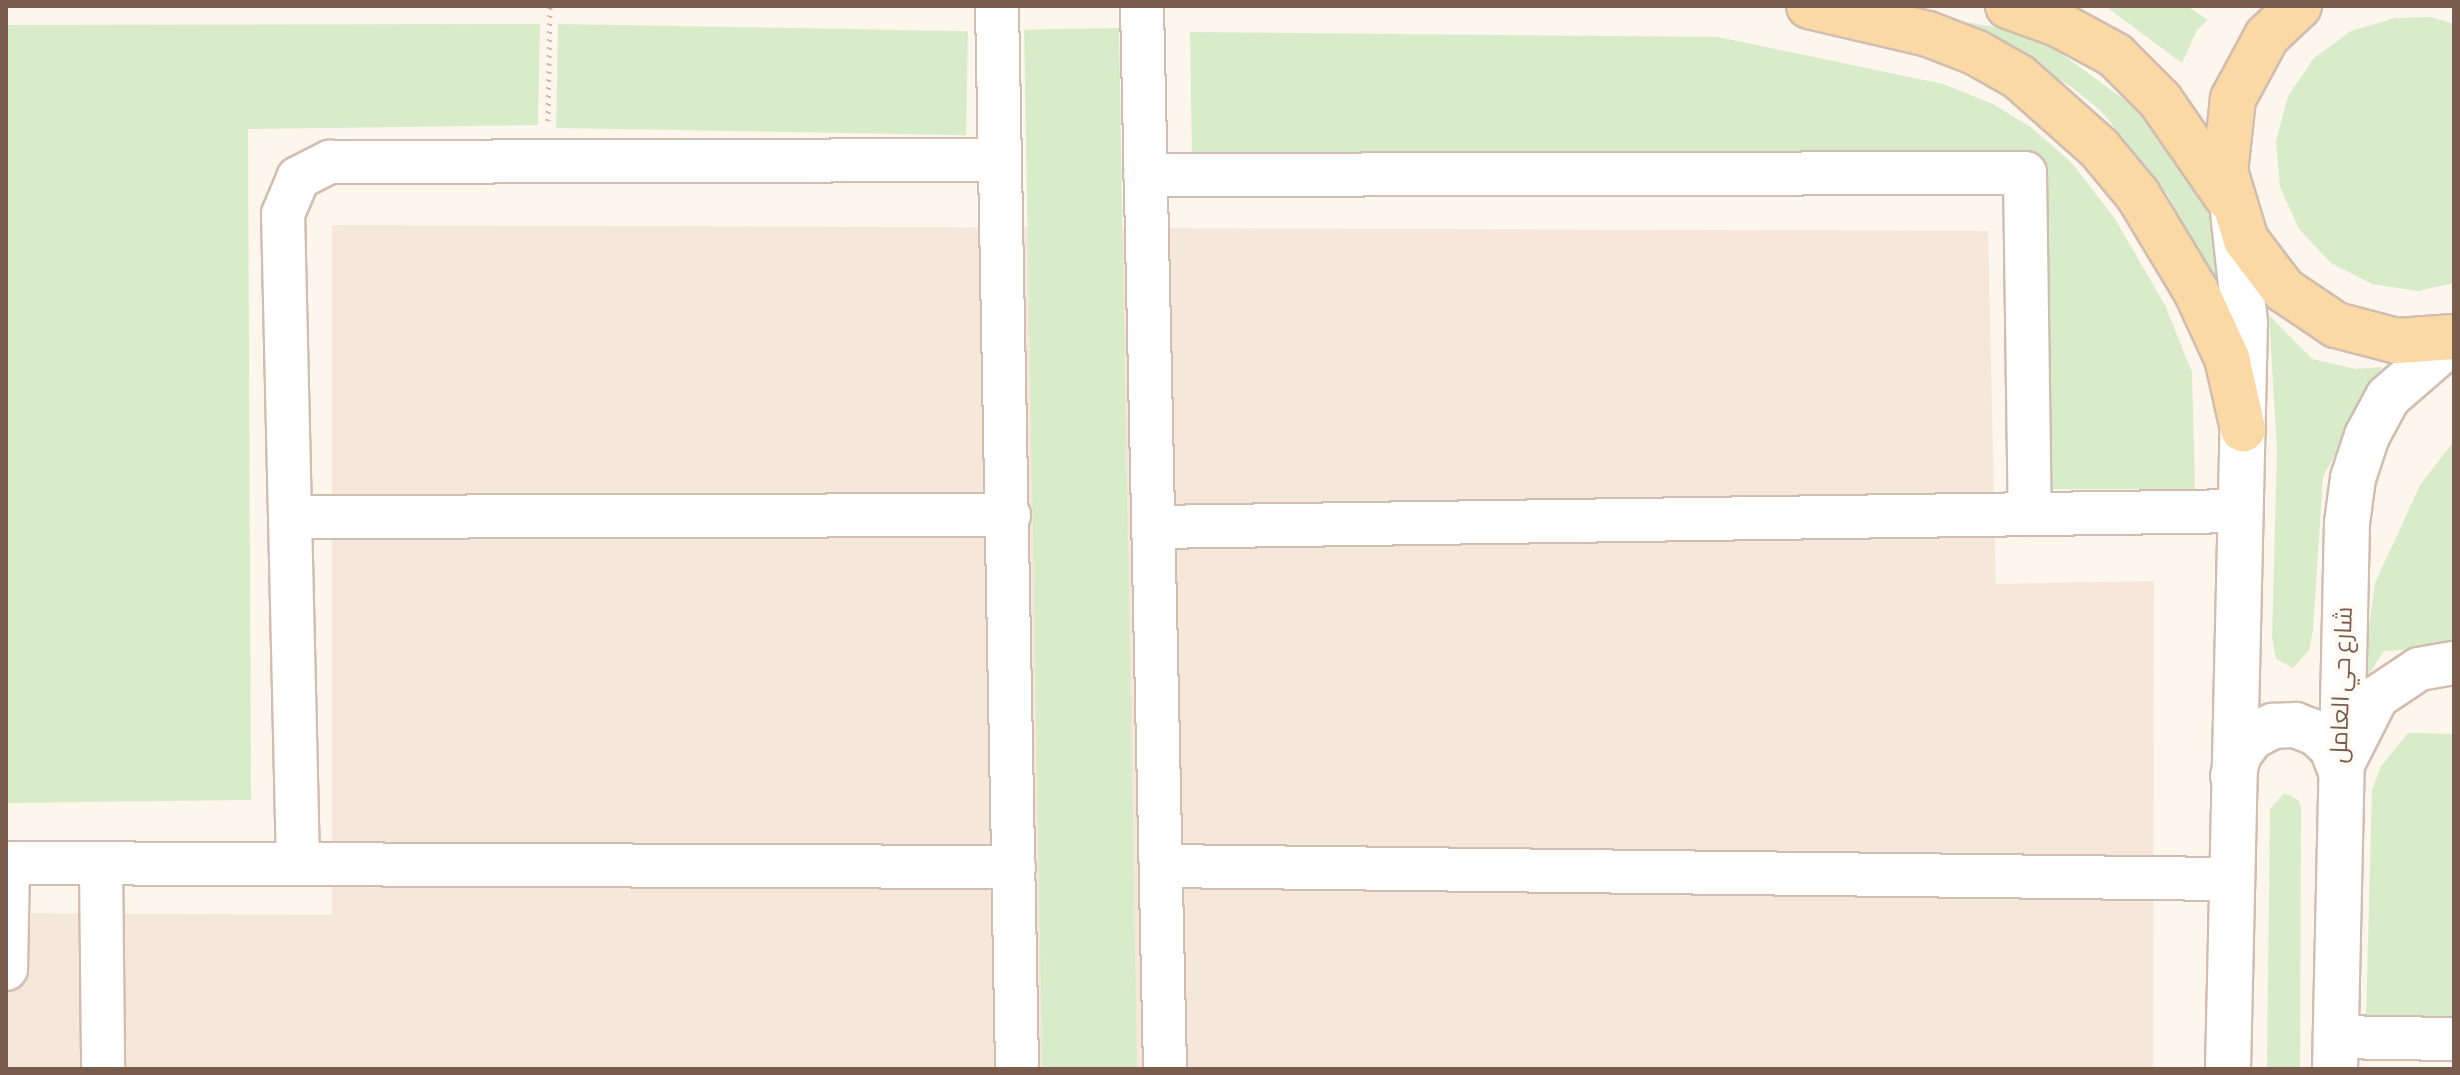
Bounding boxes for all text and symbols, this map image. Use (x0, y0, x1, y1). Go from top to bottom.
street label: شارع حي العامل (2326, 606, 2360, 764)

